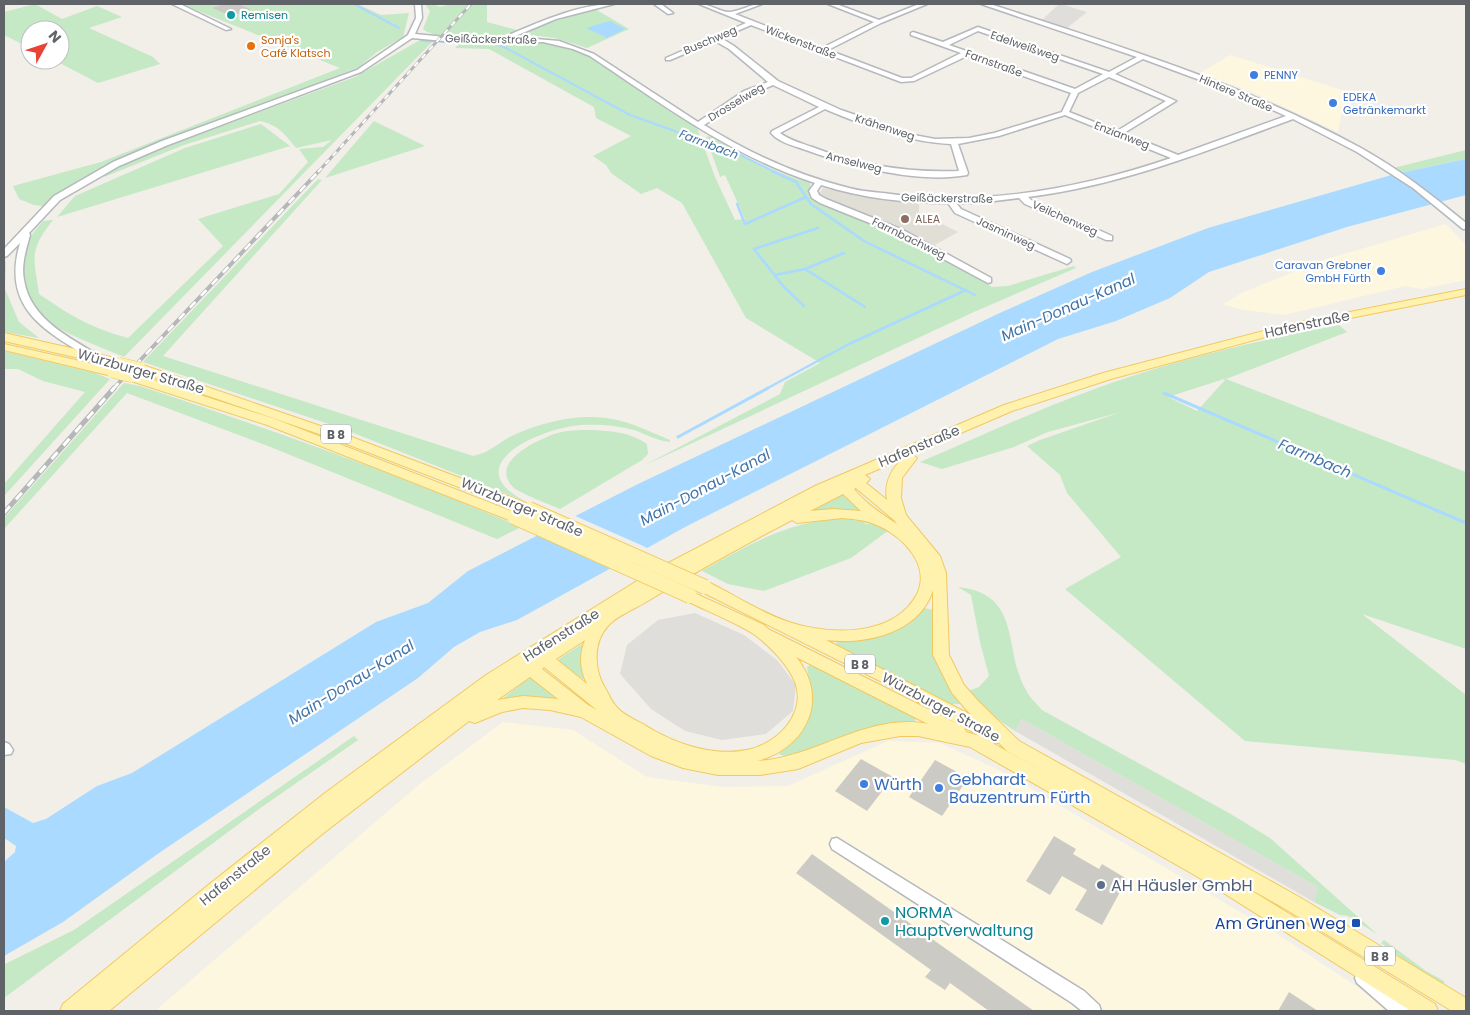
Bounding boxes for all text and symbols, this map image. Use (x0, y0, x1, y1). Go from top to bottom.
place label: Remisen (241, 7, 288, 23)
marker: Remisen (225, 9, 237, 21)
north arrow (20, 20, 70, 70)
street label: Wickenstraße (763, 21, 839, 63)
street label: Buschweg (681, 22, 739, 58)
text: N (44, 26, 66, 47)
street label: Edelweißweg (988, 27, 1062, 65)
street label: Geißäckerstraße (445, 30, 537, 48)
place label: Sonja's Café Klatsch (261, 32, 331, 61)
marker: Sonja's Café Klatsch (245, 40, 257, 52)
street label: Farnstraße (963, 45, 1025, 81)
place label: PENNY (1264, 67, 1298, 83)
marker: PENNY (1248, 69, 1260, 81)
street label: Hintere Straße (1197, 70, 1275, 116)
street label: Drosselweg (705, 79, 767, 125)
place label: EDEKA Getränkemarkt (1343, 89, 1426, 118)
marker: EDEKA Getränkemarkt (1327, 97, 1339, 109)
street label: Krähenweg (853, 110, 917, 144)
street label: Enzianweg (1092, 117, 1152, 153)
water label: Farrnbach (677, 125, 741, 163)
street label: Amselweg (824, 147, 884, 177)
street label: Geißäckerstraße (901, 189, 993, 207)
street label: Veilchenweg (1030, 196, 1100, 240)
place label: ALEA (915, 211, 941, 227)
street label: Jasminweg (974, 212, 1038, 254)
street label: Farrnbachweg (869, 213, 949, 263)
marker: ALEA (899, 213, 911, 225)
place label: Caravan Grebner GmbH Fürth (1275, 257, 1371, 286)
marker: Caravan Grebner GmbH Fürth (1375, 265, 1387, 277)
water label: Main-Donau-Kanal (998, 268, 1139, 346)
street label: Hafenstraße (1263, 305, 1352, 343)
street label: Würzburger Straße (75, 343, 207, 399)
street label: Hafenstraße (875, 420, 963, 472)
road number: B 8 (321, 424, 351, 444)
water label: Farrnbach (1275, 433, 1355, 483)
water label: Main-Donau-Kanal (636, 444, 774, 530)
street label: Würzburger Straße (458, 472, 587, 542)
street label: Hafenstraße (519, 603, 603, 666)
water label: Main-Donau-Kanal (284, 635, 418, 729)
road number: B 8 (845, 654, 875, 674)
street label: Würzburger Straße (878, 667, 1004, 747)
place label: Gebhardt Bauzentrum Fürth (949, 768, 1090, 809)
place label: Würth (874, 773, 922, 796)
marker: Würth (858, 778, 870, 790)
marker: Gebhardt Bauzentrum Fürth (933, 782, 945, 794)
street label: Hafenstraße (195, 840, 275, 910)
place label: AH Häusler GmbH (1111, 874, 1253, 897)
marker: AH Häusler GmbH (1095, 879, 1107, 891)
place label: NORMA Hauptverwaltung (895, 901, 1034, 942)
place label: Am Grünen Weg (1215, 912, 1346, 935)
marker: NORMA Hauptverwaltung (879, 915, 891, 927)
marker: Am Grünen Weg (1350, 917, 1362, 929)
road number: B 8 (1365, 946, 1395, 966)

